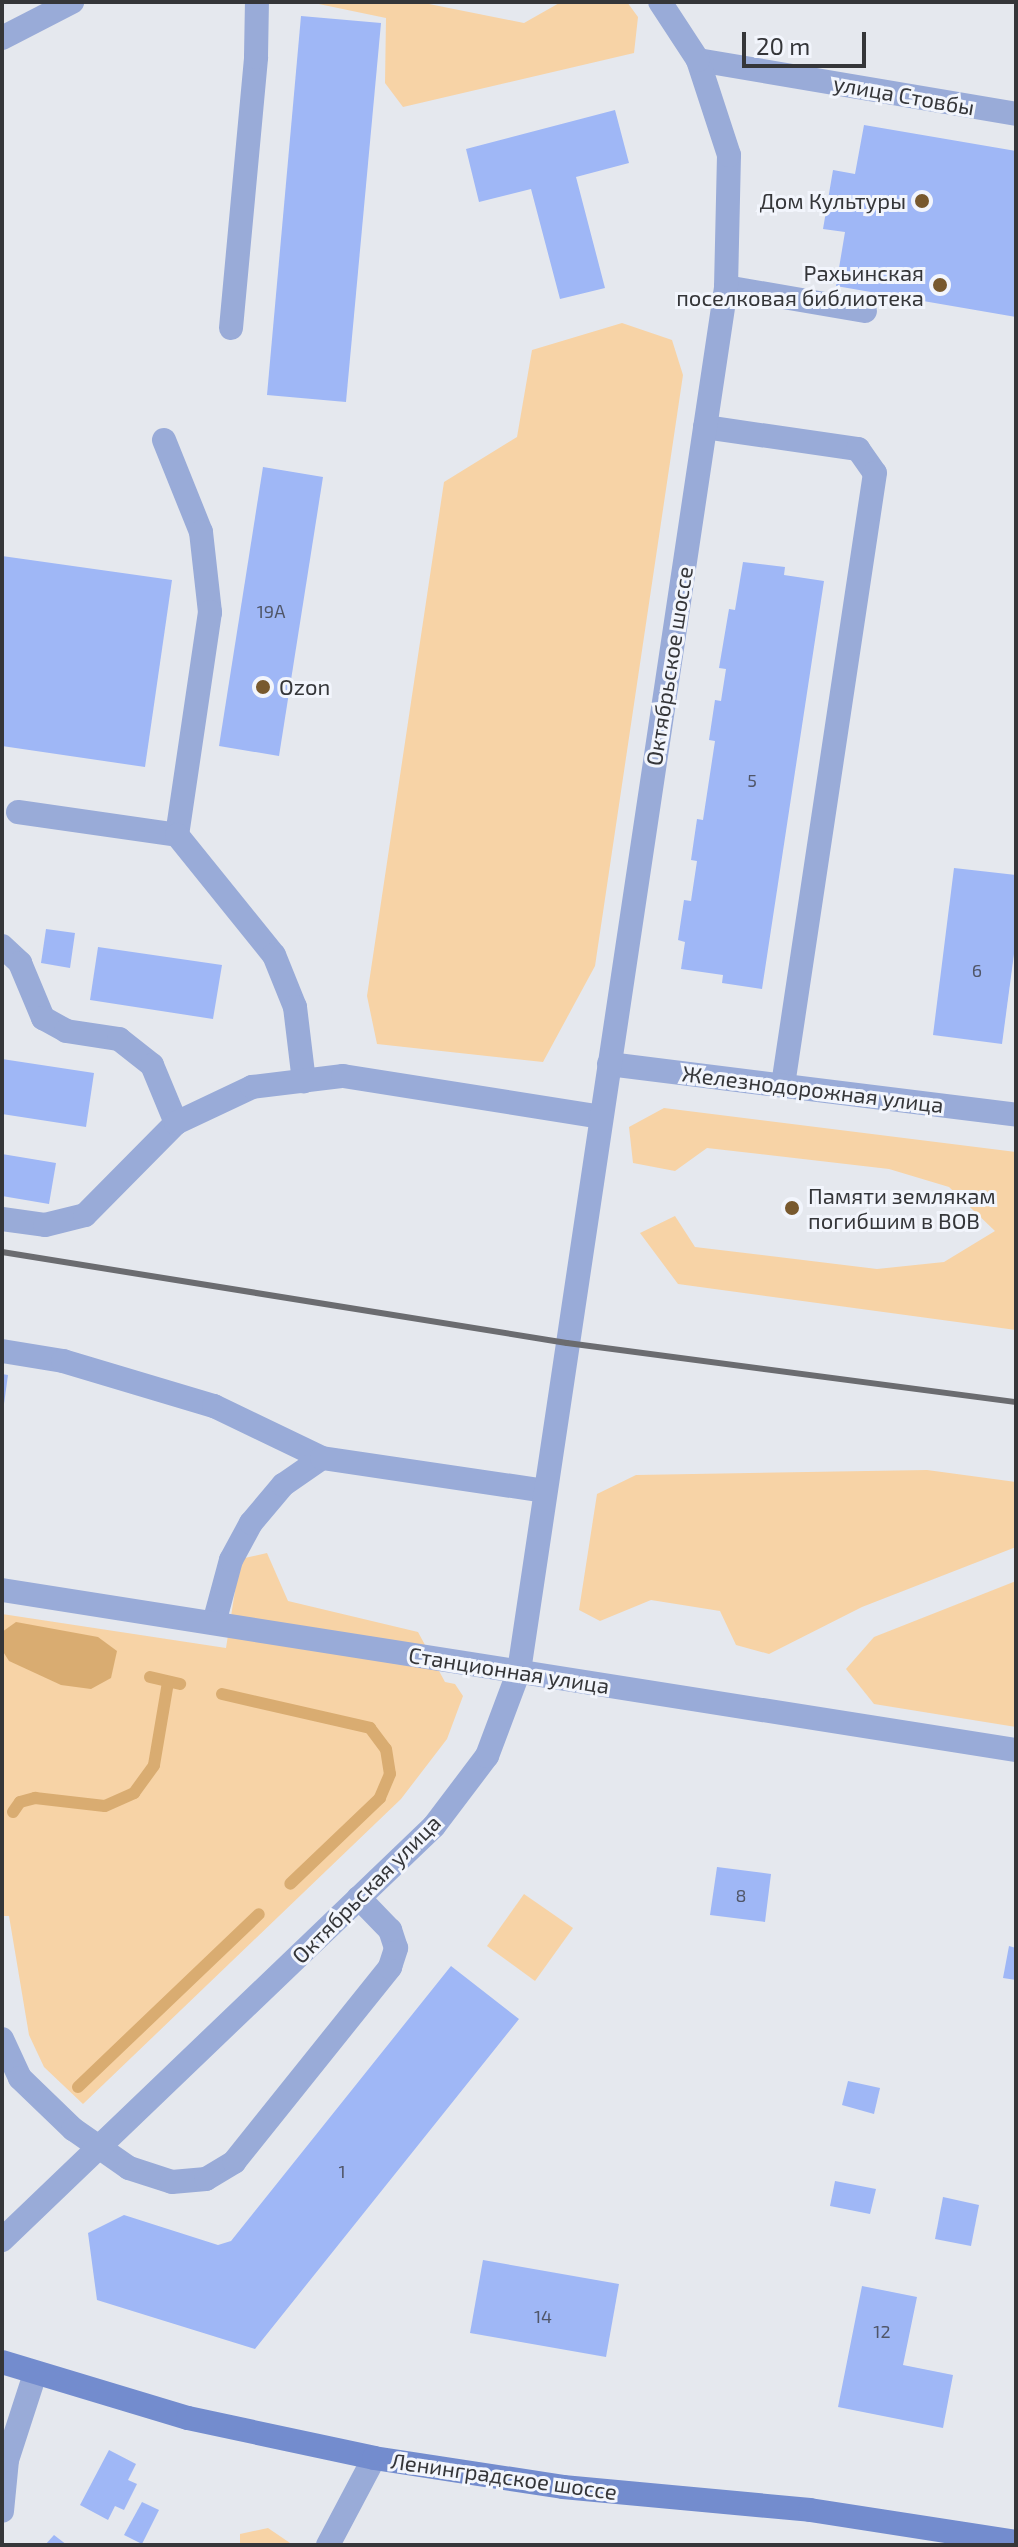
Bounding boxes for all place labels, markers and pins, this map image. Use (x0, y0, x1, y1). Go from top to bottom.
place label: Дом Культуры (760, 188, 906, 214)
marker: Дом Культуры (913, 192, 931, 210)
place label: Рахьинская поселковая библиотека (676, 259, 924, 310)
marker: Рахьинская поселковая библиотека (931, 276, 949, 294)
place label: Ozon (279, 674, 330, 700)
marker: Ozon (254, 678, 272, 696)
place label: Памяти землякам погибшим в ВОВ (808, 1182, 996, 1234)
marker: Памяти землякам погибшим в ВОВ (783, 1199, 801, 1217)

